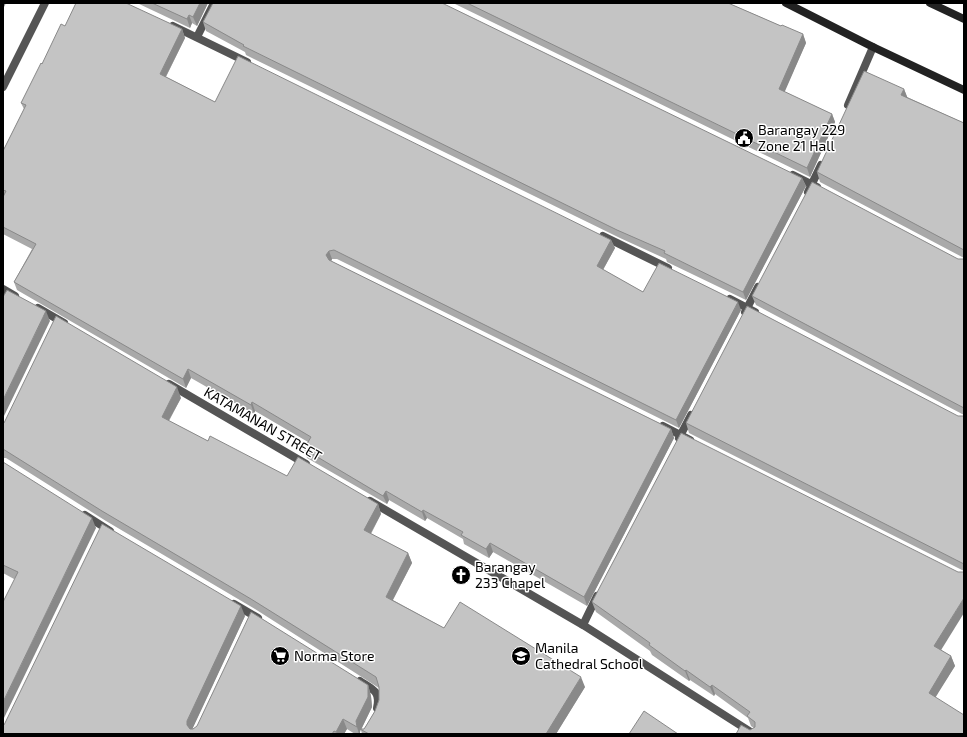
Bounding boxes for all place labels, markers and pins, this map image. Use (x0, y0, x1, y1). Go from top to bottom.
place label: Barangay 229 Zone 21 Hall (758, 121, 845, 154)
public building icon: Barangay 229 Zone 21 Hall (733, 127, 755, 149)
place label: Barangay 233 Chapel (475, 558, 546, 591)
church icon: Barangay 233 Chapel (450, 564, 472, 586)
place label: Manila Cathedral School (535, 639, 644, 672)
supermarket icon: Norma Store (269, 645, 291, 667)
school or university icon: Manila Cathedral School (510, 645, 532, 667)
place label: Norma Store (294, 647, 375, 664)

